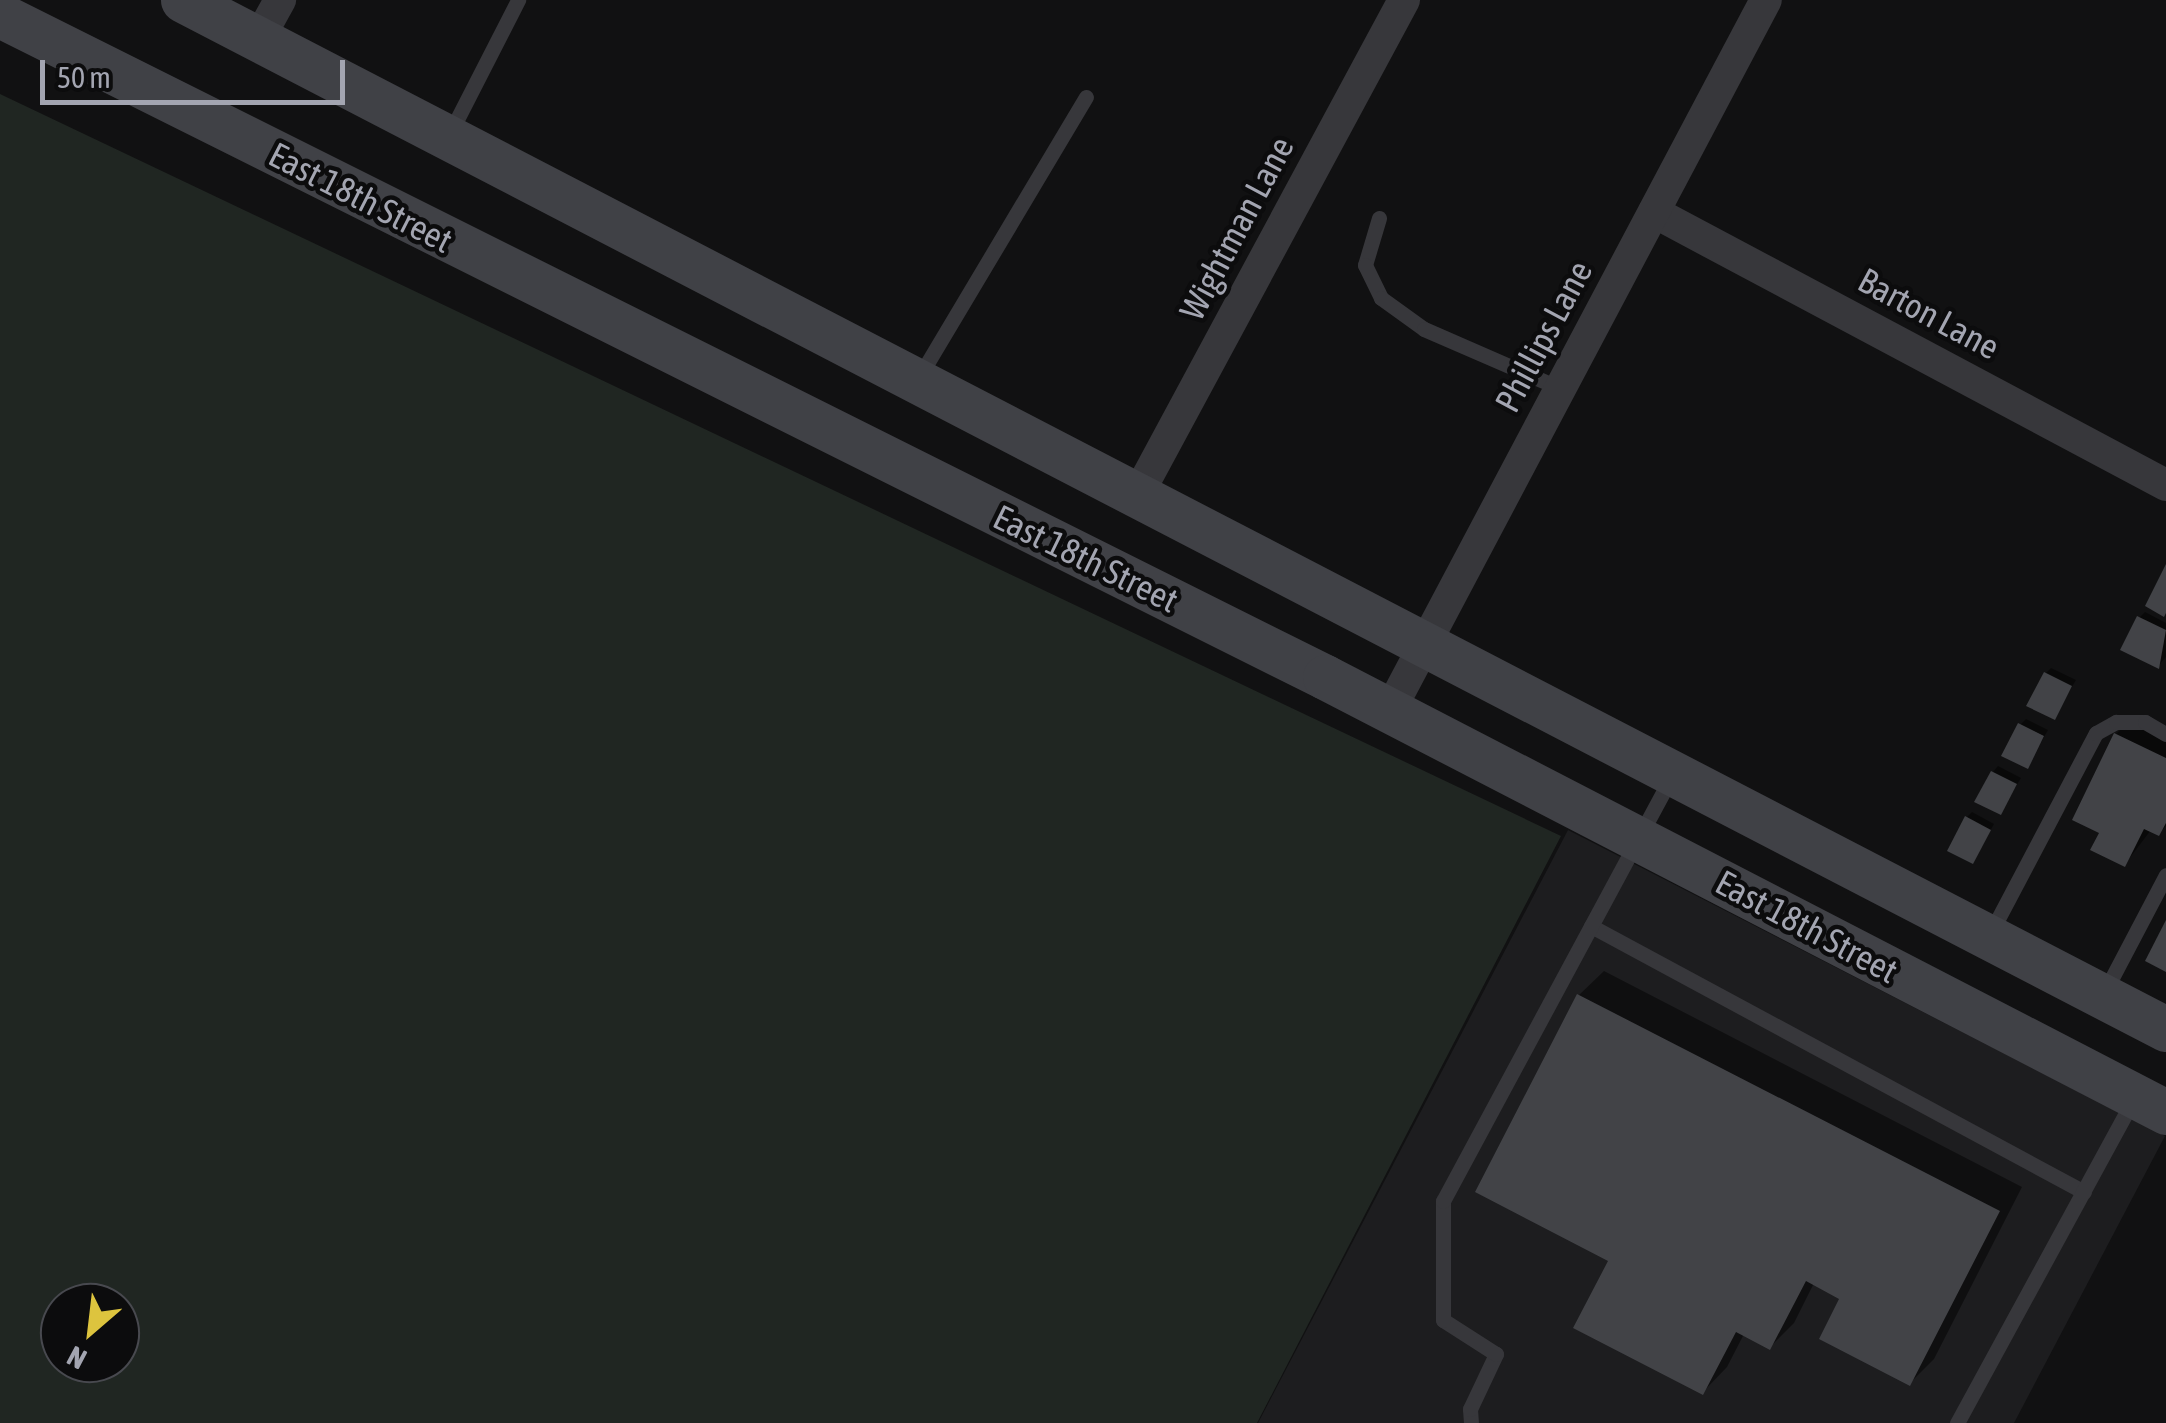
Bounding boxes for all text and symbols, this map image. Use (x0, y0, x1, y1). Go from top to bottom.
scale bar (45, 40, 350, 102)
text: 50 m (57, 60, 111, 94)
street label: Wightman Lane (1170, 129, 1302, 327)
street label: East 18th Street (262, 133, 460, 261)
street label: Phillips Lane (1486, 253, 1600, 419)
street label: Barton Lane (1851, 258, 2007, 368)
street label: East 18th Street (987, 495, 1185, 621)
street label: East 18th Street (1709, 861, 1905, 991)
north arrow (40, 1283, 140, 1383)
text: N (62, 1340, 92, 1376)

